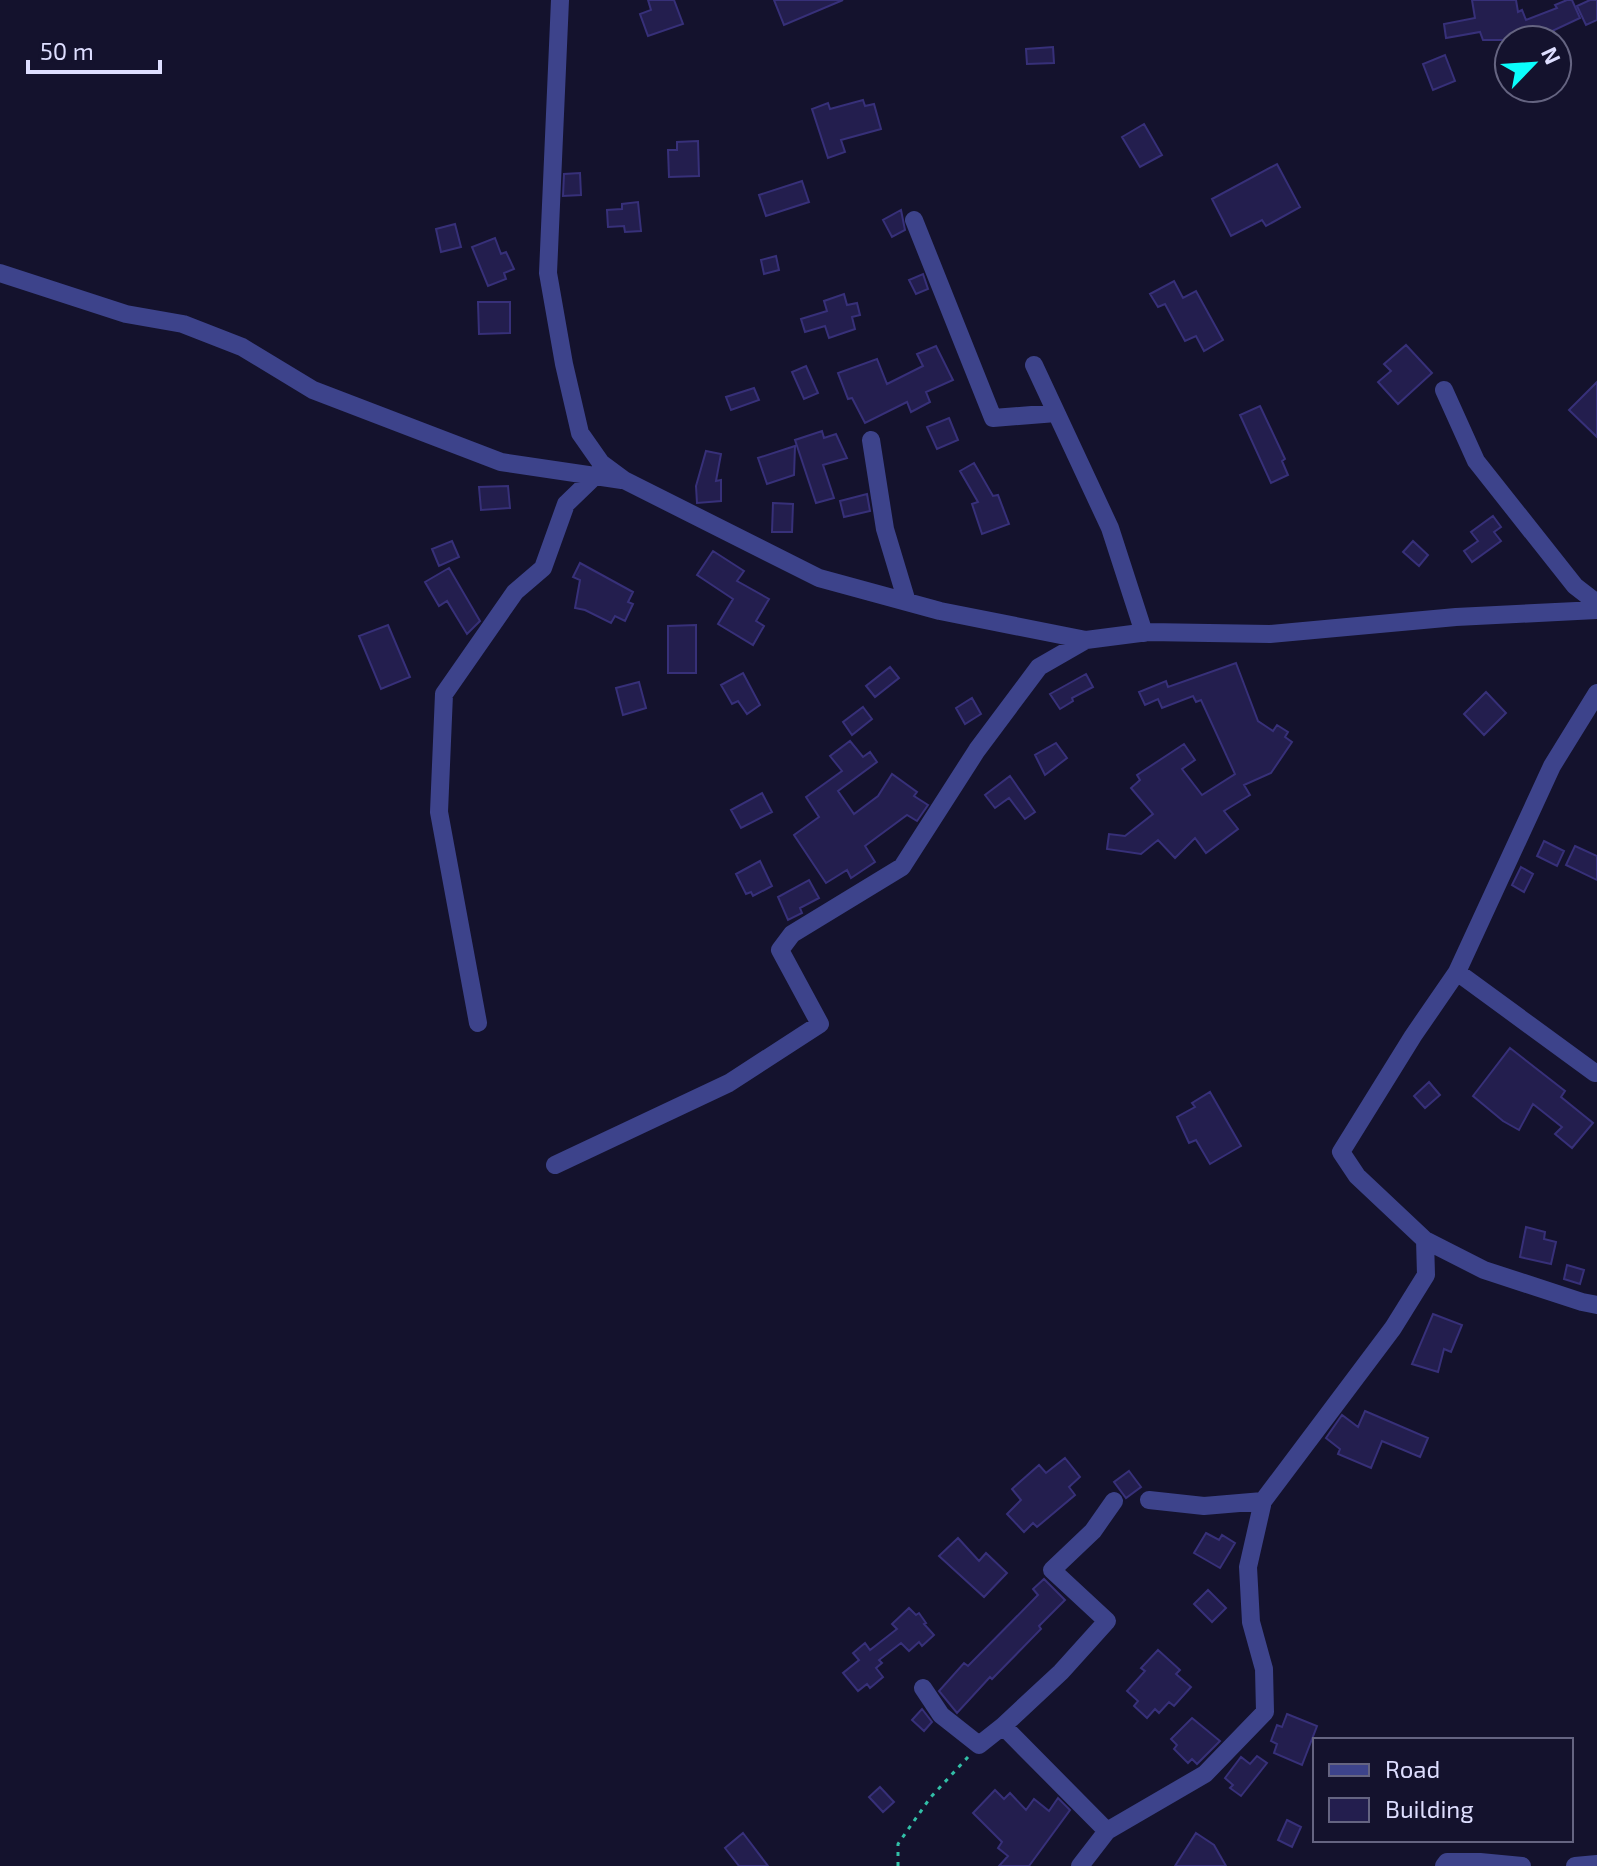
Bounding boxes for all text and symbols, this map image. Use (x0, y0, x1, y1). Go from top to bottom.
scale bar (28, 24, 160, 74)
north arrow (1493, 24, 1573, 104)
text: 50 m (40, 36, 94, 65)
text: N (1537, 42, 1567, 68)
legend (1313, 1738, 1573, 1842)
text: Road (1385, 1754, 1440, 1783)
text: Building (1385, 1794, 1474, 1823)

